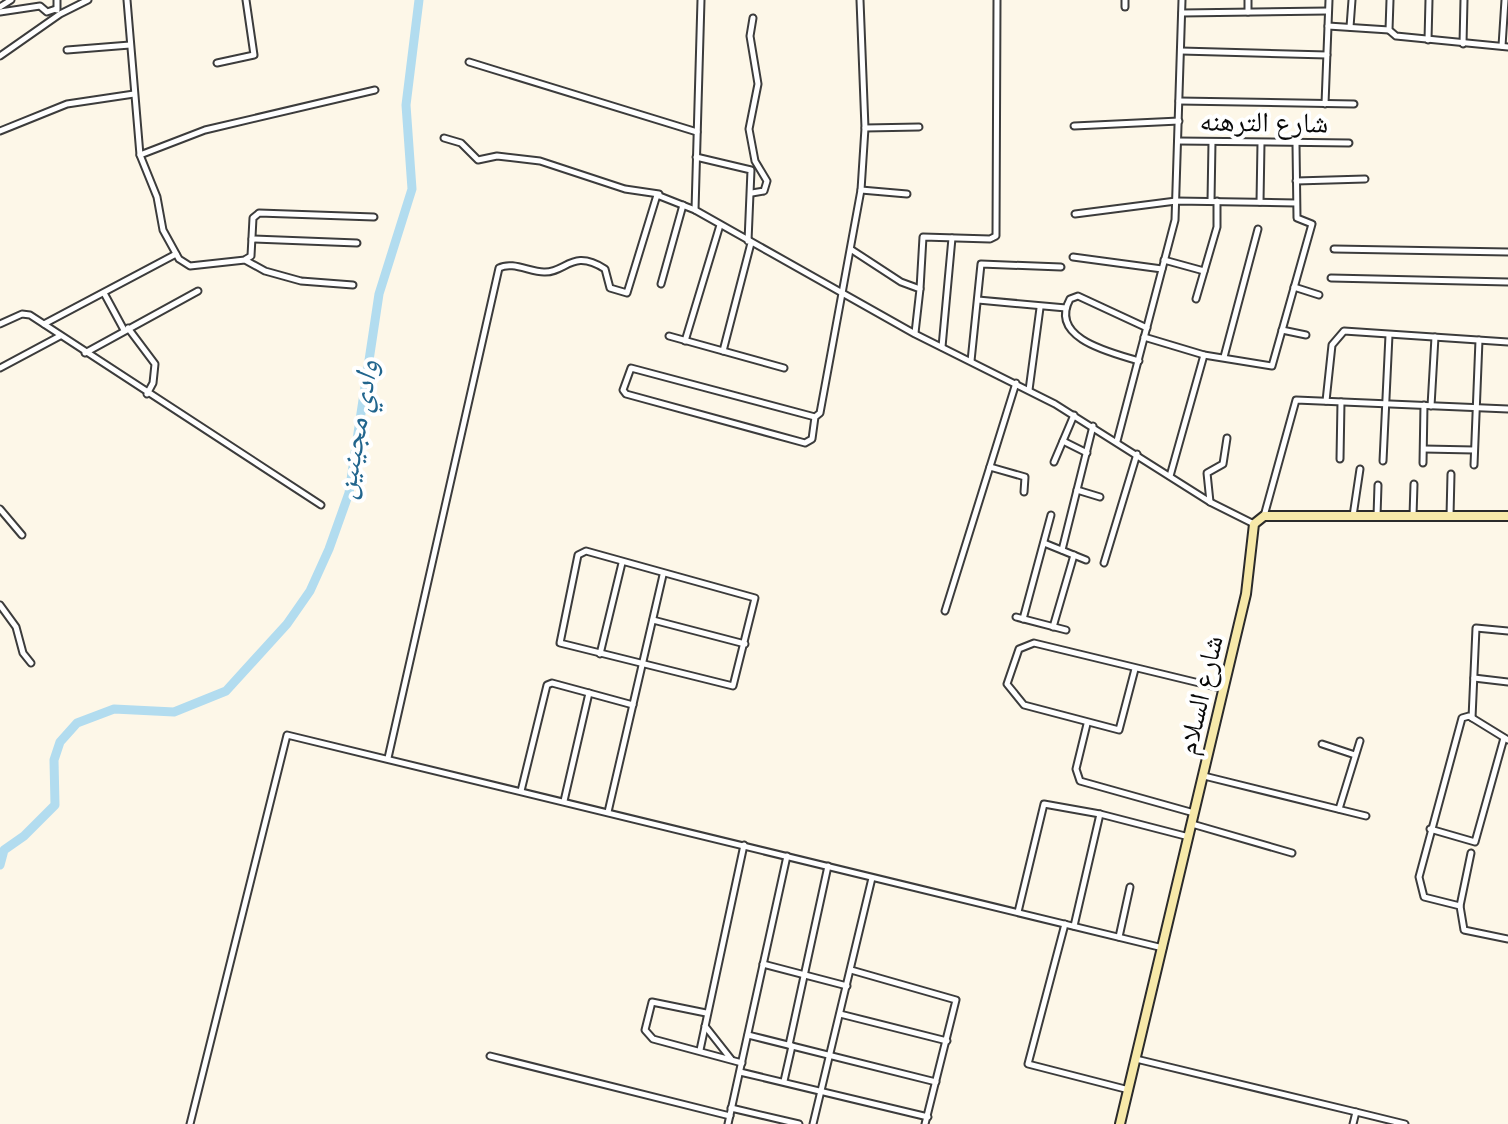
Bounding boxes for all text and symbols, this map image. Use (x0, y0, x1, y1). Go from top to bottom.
street label: شارع الترهنه (1199, 104, 1329, 141)
water label: وادي مجينين (326, 357, 391, 502)
street label: شارع السلام (1170, 632, 1232, 758)

